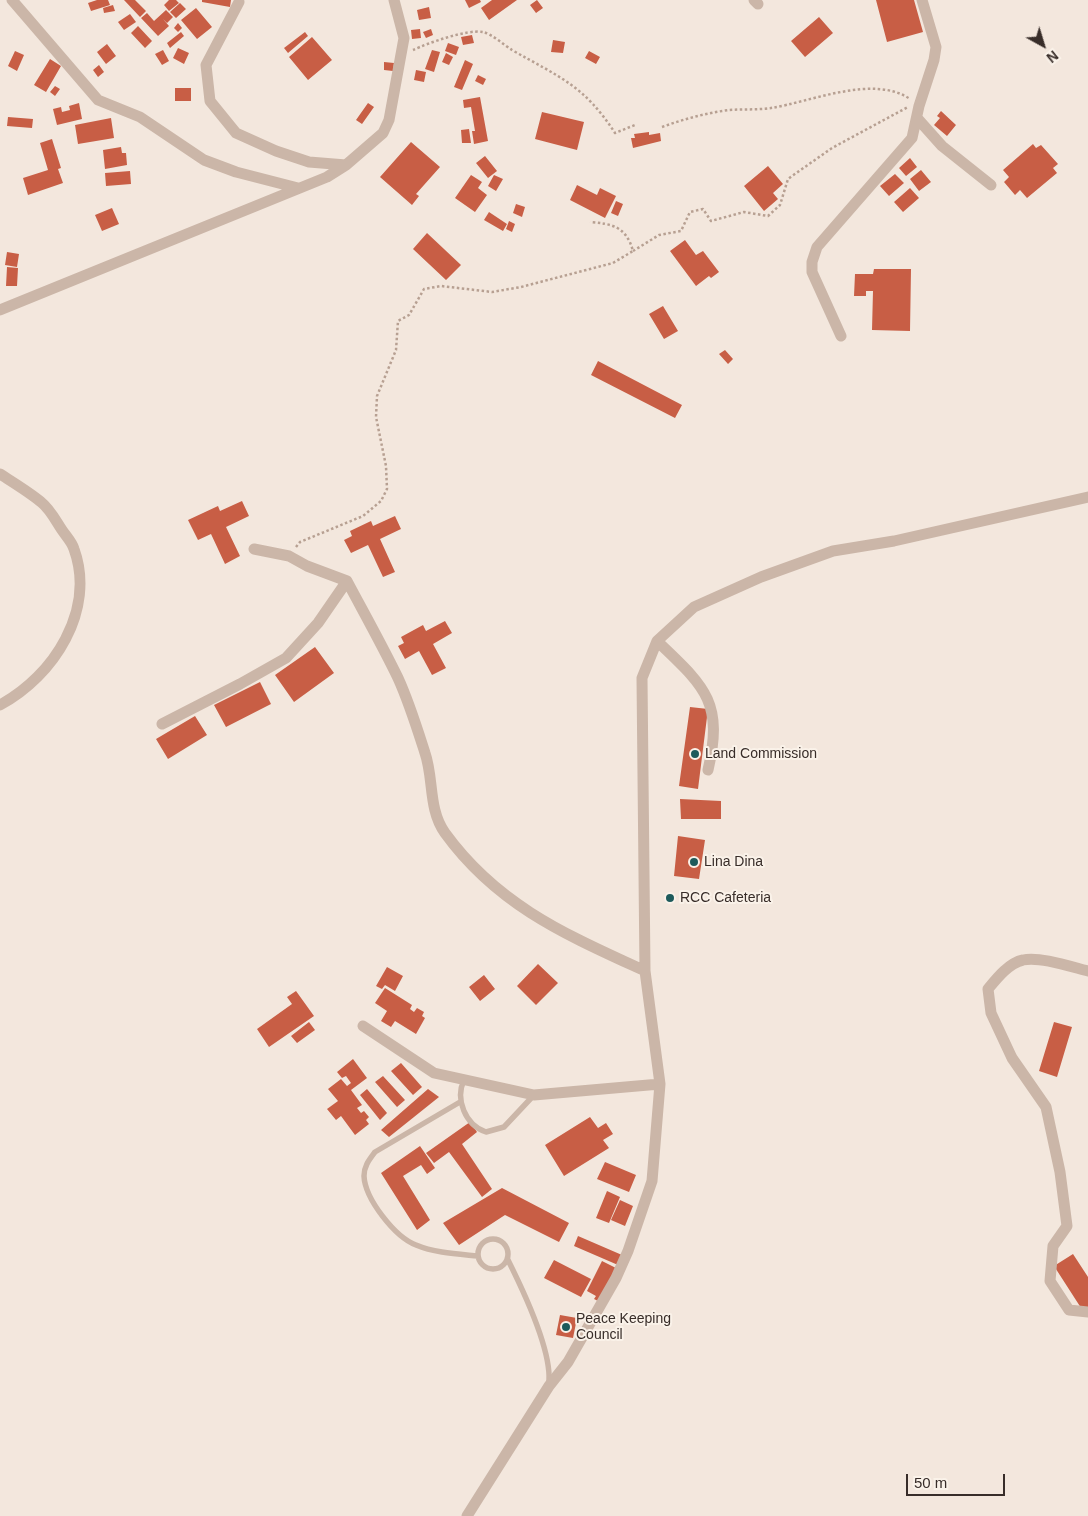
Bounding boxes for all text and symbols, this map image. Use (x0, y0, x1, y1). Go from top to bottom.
north arrow (1018, 20, 1068, 70)
text: N (1043, 47, 1061, 66)
place label: Land Commission (705, 746, 817, 762)
marker: Land Commission (689, 748, 701, 760)
place label: Lina Dina (704, 854, 763, 870)
marker: Lina Dina (688, 856, 700, 868)
place label: RCC Cafeteria (680, 890, 771, 906)
marker: RCC Cafeteria (664, 892, 676, 904)
place label: Peace Keeping Council (576, 1311, 671, 1344)
marker: Peace Keeping Council (560, 1321, 572, 1333)
scale bar (908, 1464, 1007, 1496)
text: 50 m (914, 1474, 947, 1491)

